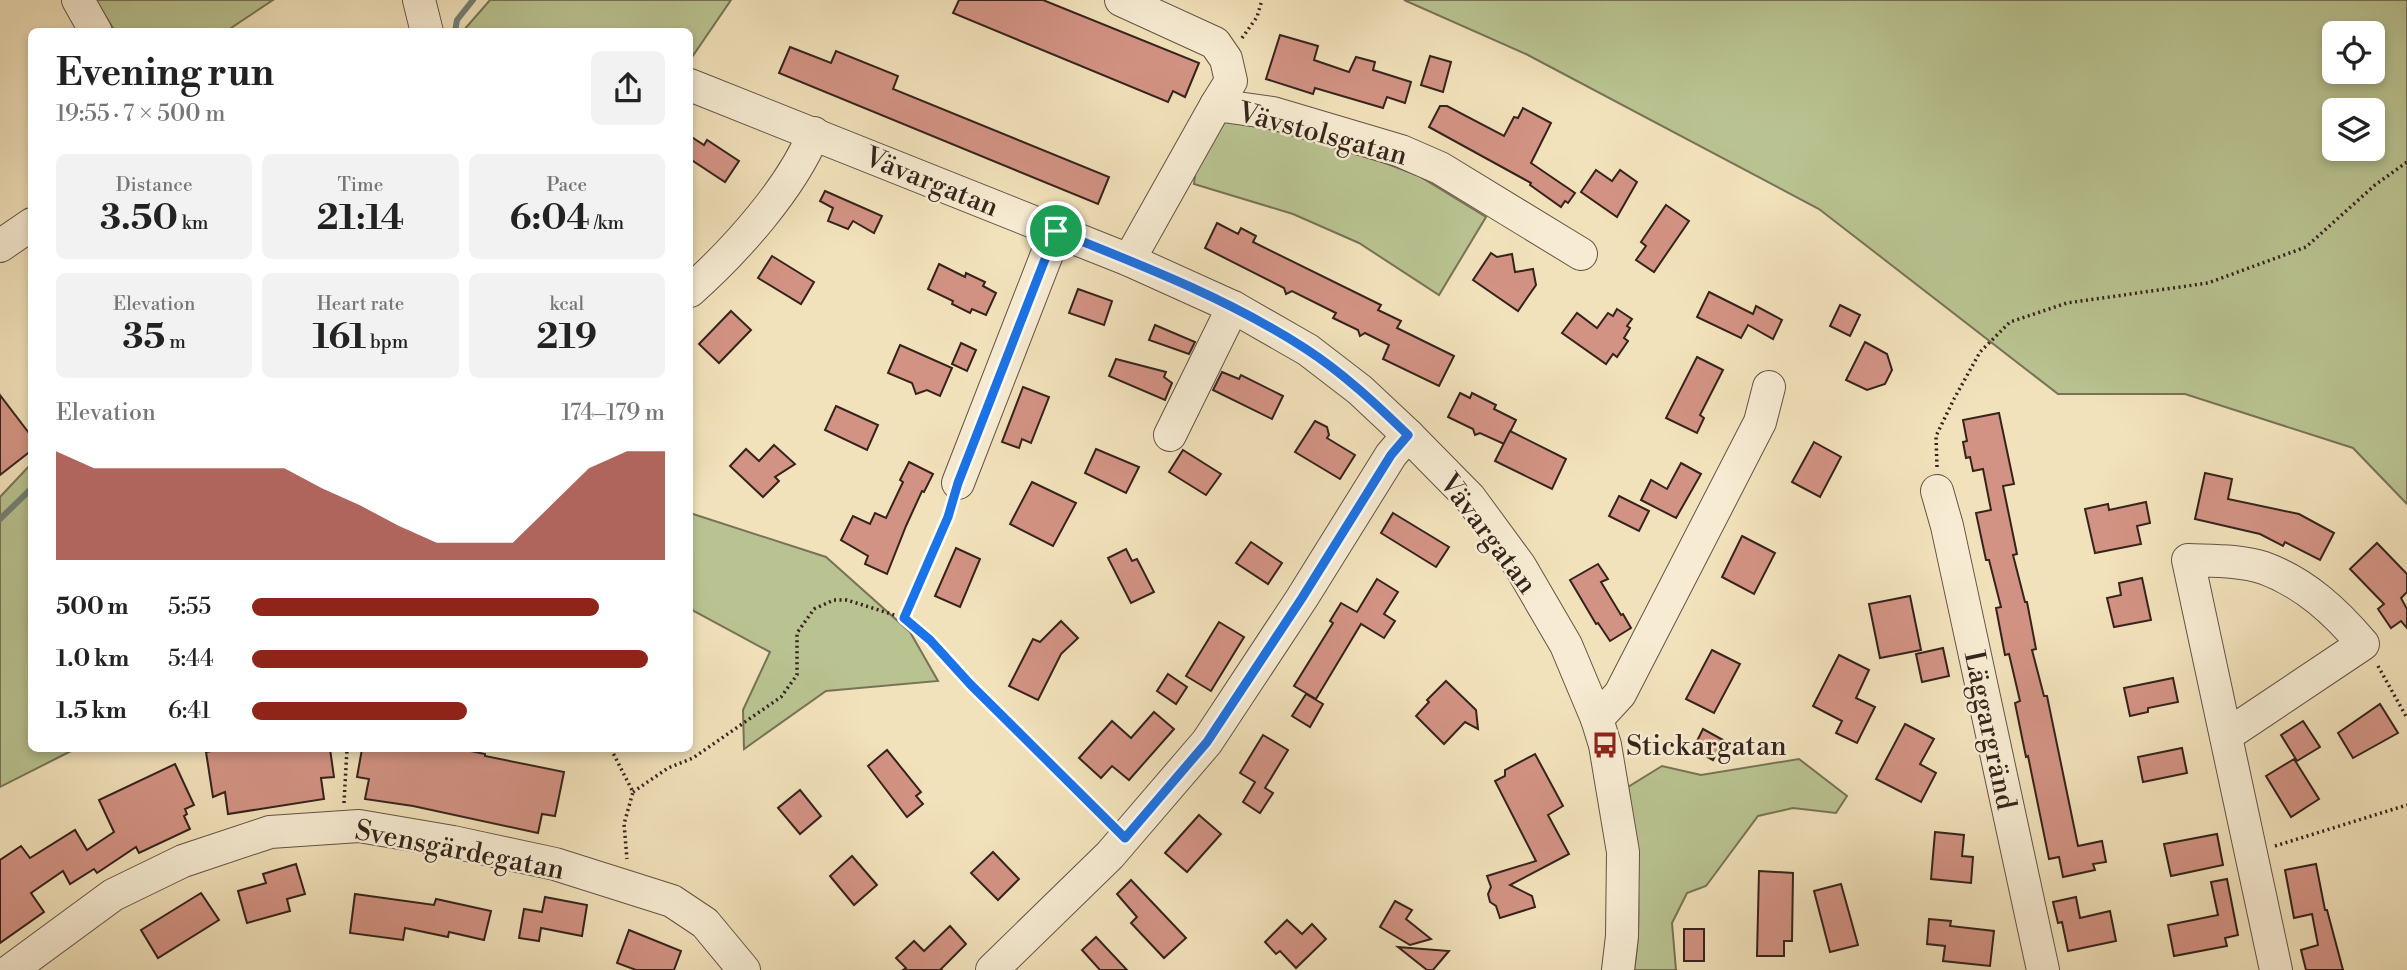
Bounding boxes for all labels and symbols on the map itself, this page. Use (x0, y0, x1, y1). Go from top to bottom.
street label: Vävstolsgatan (1233, 95, 1411, 174)
street label: Vävargatan (858, 139, 1004, 225)
pin (1026, 201, 1086, 261)
street label: Vävargatan (1431, 466, 1544, 601)
street label: Läggargränd (1956, 648, 2023, 813)
place label: Stickargatan (1626, 729, 1787, 764)
bus stop icon: Stickargatan (1590, 730, 1620, 760)
street label: Svensgärdegatan (352, 813, 568, 888)

